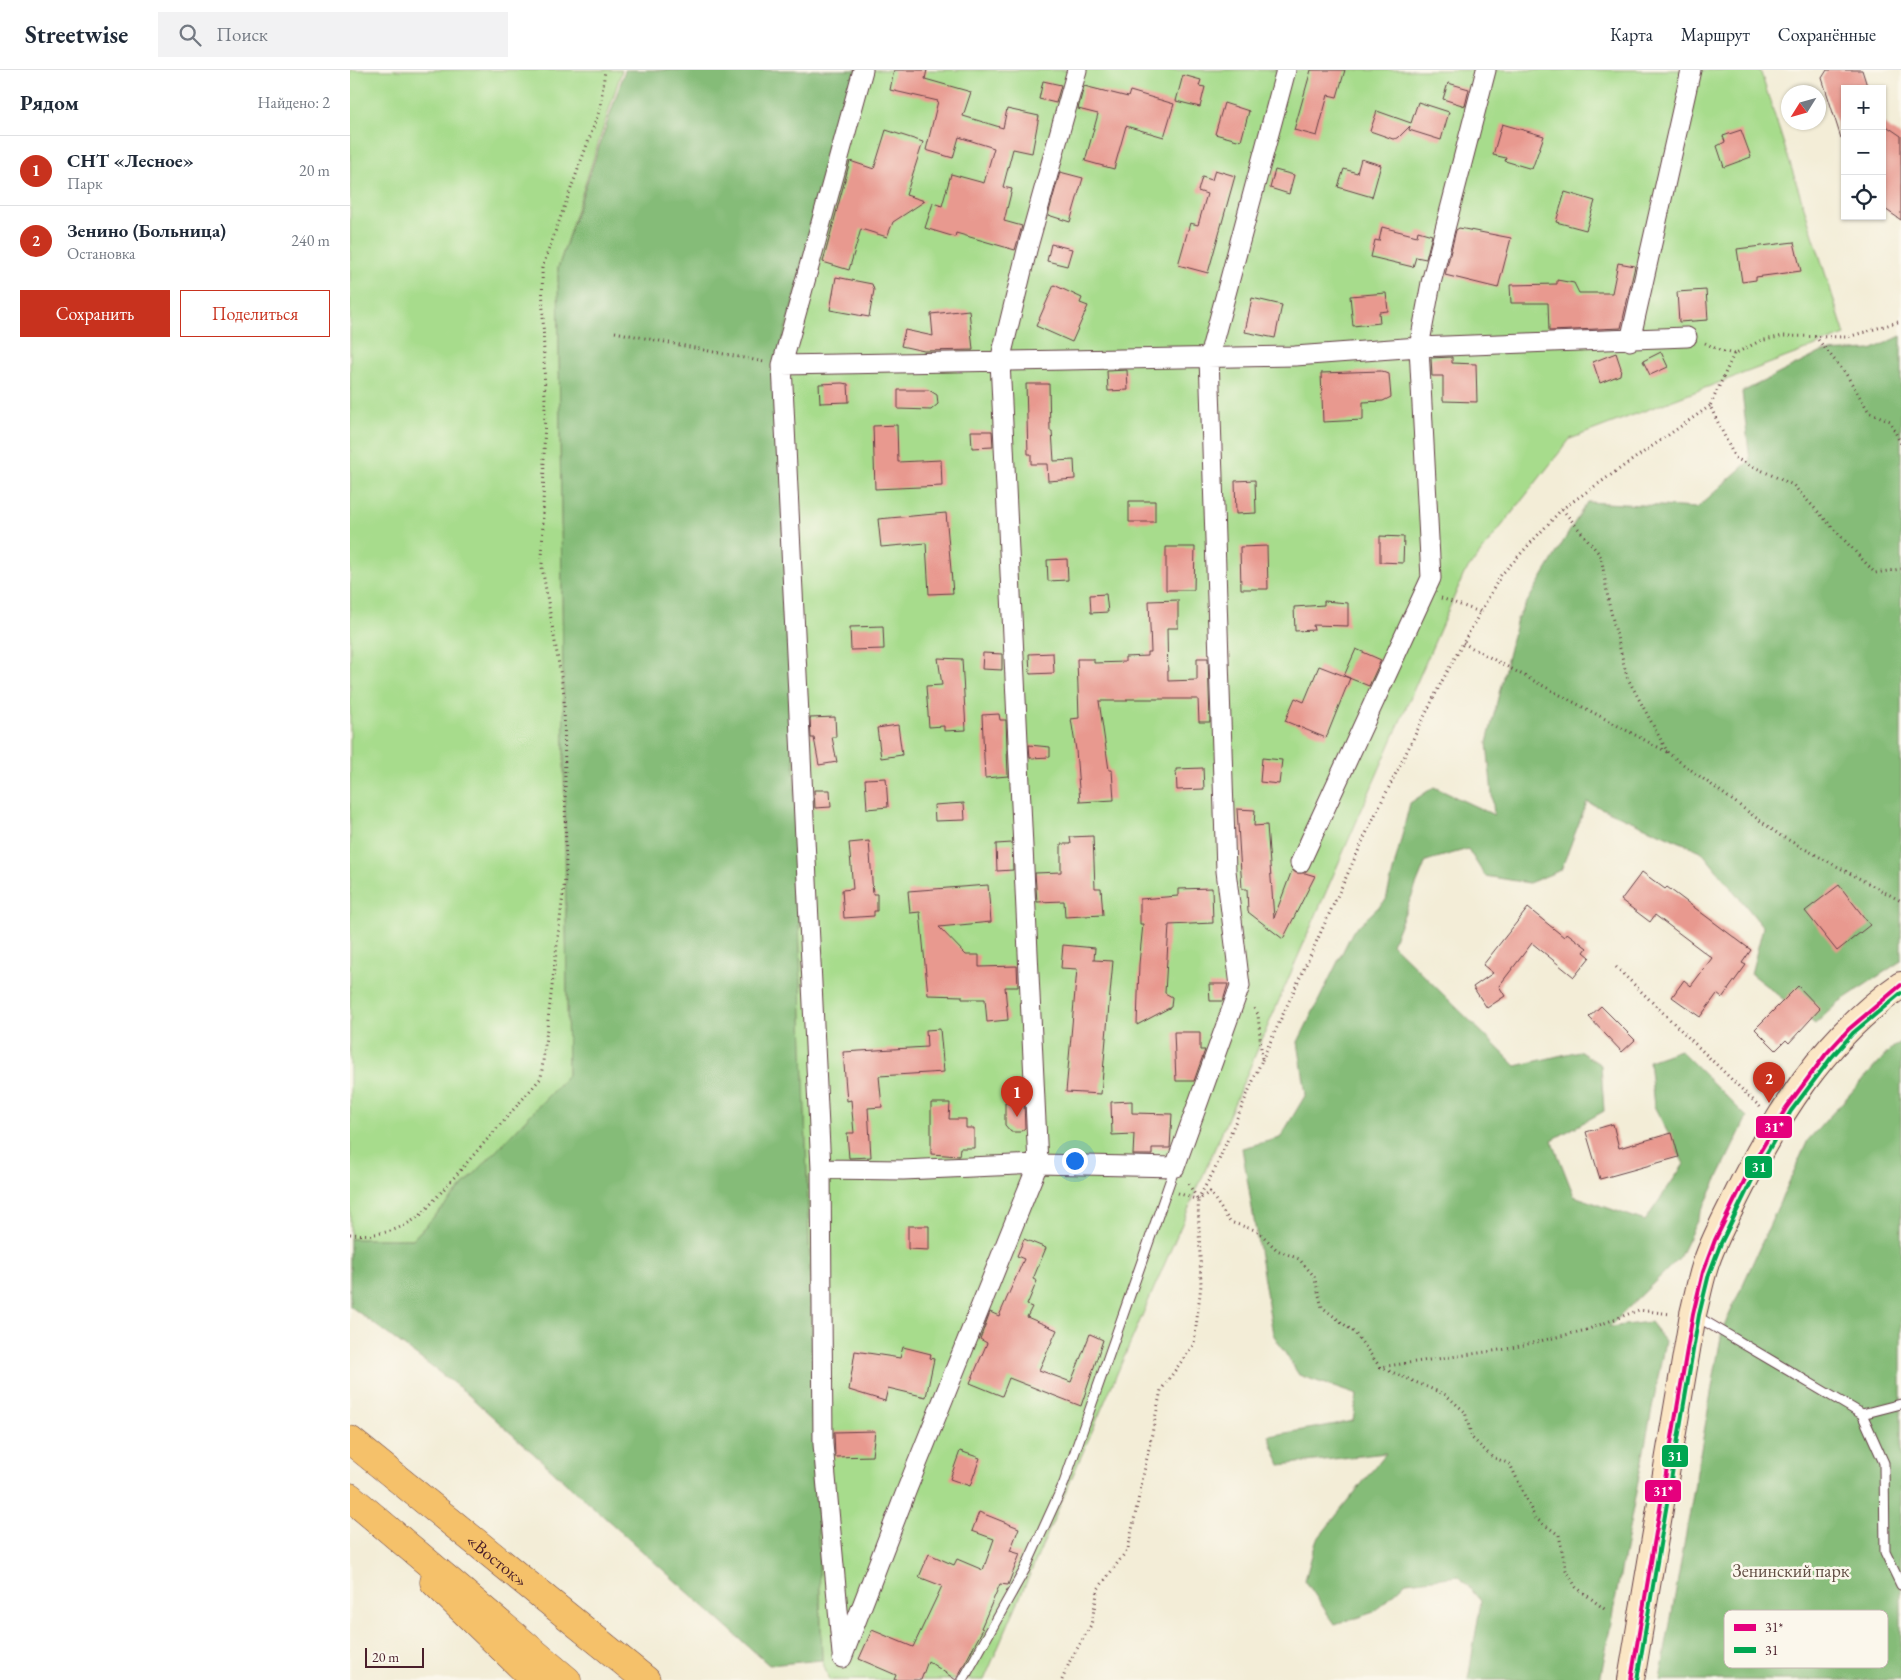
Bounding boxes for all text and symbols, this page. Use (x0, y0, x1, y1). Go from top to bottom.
search box (158, 12, 508, 57)
text: Streetwise (25, 19, 128, 50)
icon: search (176, 21, 204, 49)
text: Поиск (216, 22, 268, 47)
text: Карта (1610, 23, 1653, 46)
text: Маршрут (1681, 23, 1750, 46)
text: Сохранённые (1778, 23, 1876, 46)
north arrow (1781, 85, 1826, 130)
map controls (1841, 85, 1886, 220)
button: + (1841, 85, 1886, 130)
text: Рядом (20, 89, 79, 116)
text: Найдено: 2 (258, 92, 330, 113)
button: − (1841, 130, 1886, 175)
text: СНТ «Лесное» (67, 148, 194, 173)
text: 1 (32, 160, 40, 181)
text: 20 m (299, 160, 330, 181)
text: Парк (67, 173, 103, 194)
button: locate (1841, 175, 1886, 220)
text: Зенино (Больница) (67, 218, 226, 243)
text: 2 (32, 230, 40, 251)
text: 240 m (291, 230, 330, 251)
text: Остановка (67, 243, 136, 264)
button: Сохранить (20, 290, 170, 337)
button: Поделиться (180, 290, 330, 337)
pin: 2 (1753, 1062, 1785, 1103)
pin: 1 (1001, 1076, 1033, 1117)
line badge: 31* (1755, 1115, 1793, 1139)
text: 31* (1764, 1118, 1784, 1136)
your location (1062, 1148, 1088, 1174)
line badge: 31 (1744, 1155, 1773, 1179)
text: 31 (1752, 1158, 1766, 1176)
line badge: 31 (1661, 1444, 1689, 1468)
text: 31 (1668, 1447, 1682, 1465)
line badge: 31* (1644, 1479, 1682, 1503)
text: 31* (1653, 1482, 1673, 1500)
street label: «Восток» (462, 1528, 533, 1592)
park label: Зенинский парк (1733, 1559, 1850, 1582)
legend (1724, 1610, 1888, 1668)
text: 31* (1765, 1618, 1783, 1636)
text: 31 (1765, 1641, 1778, 1659)
scale bar (365, 1645, 424, 1668)
text: 20 m (372, 1648, 399, 1666)

